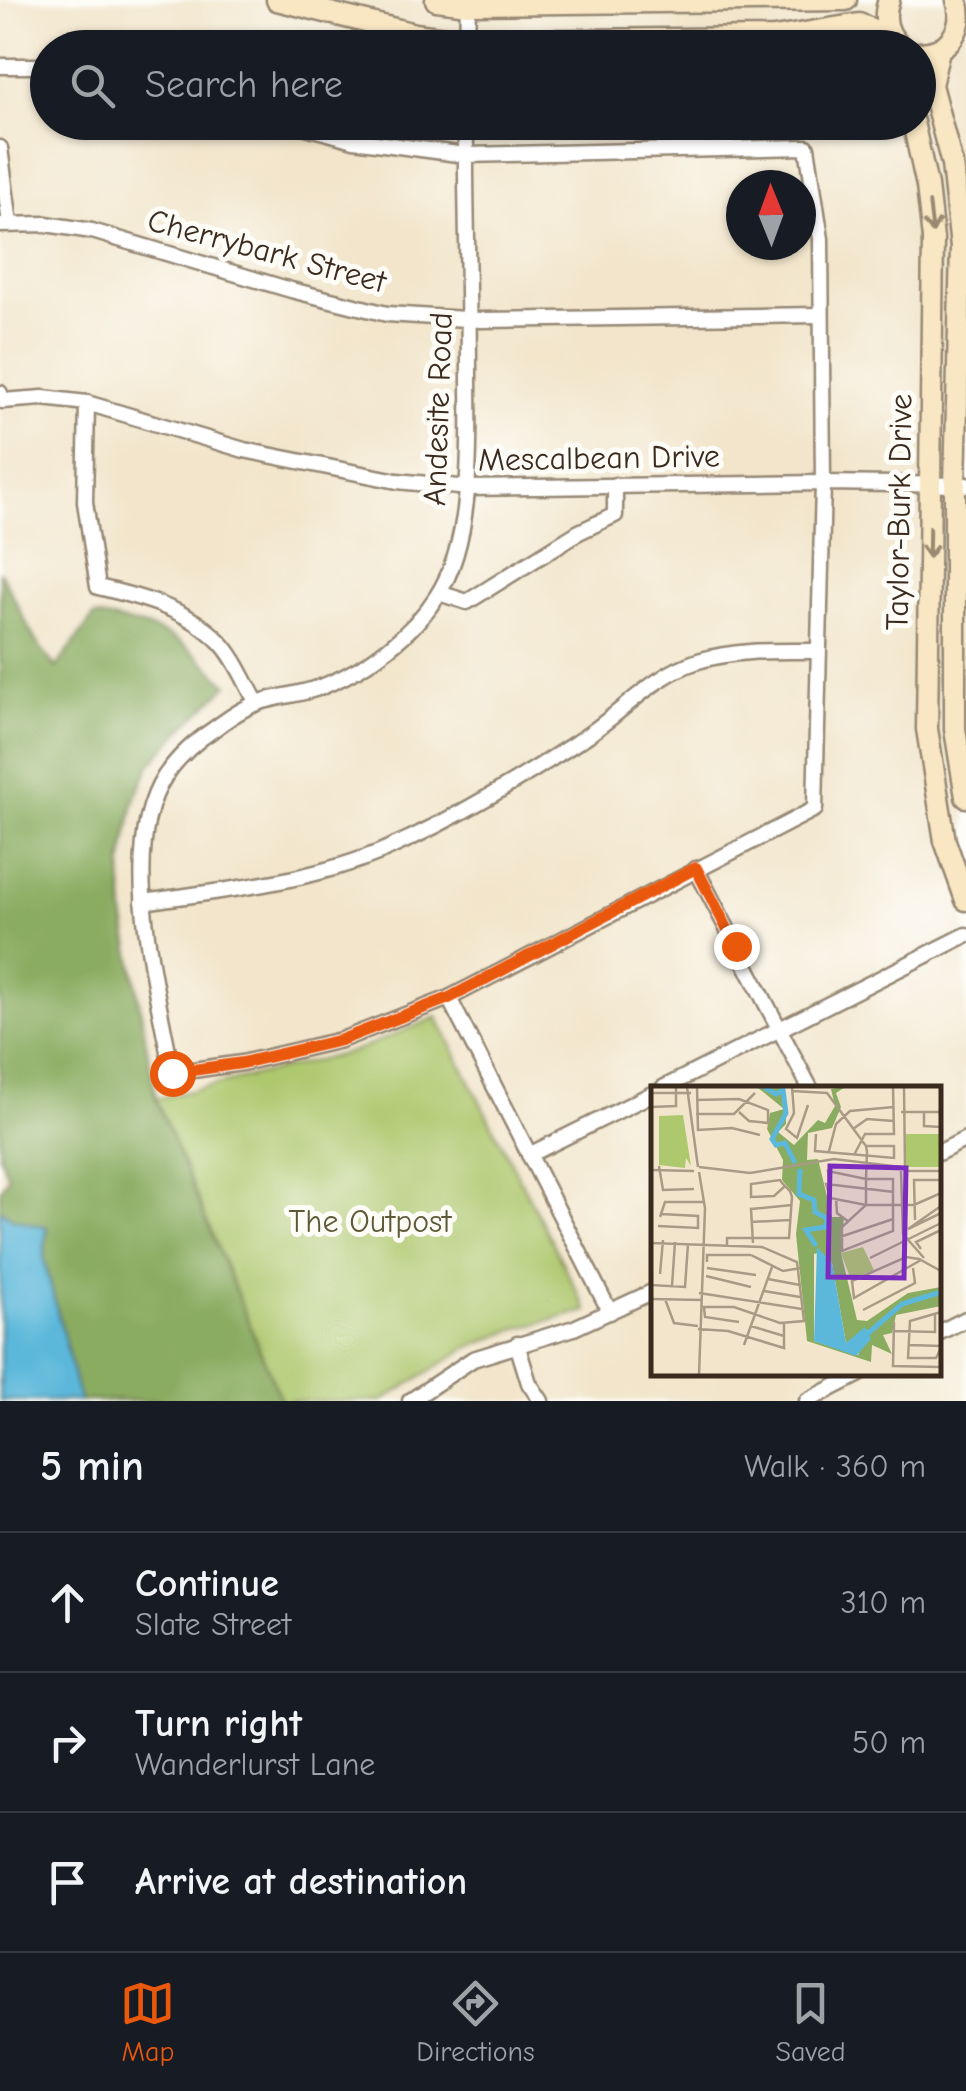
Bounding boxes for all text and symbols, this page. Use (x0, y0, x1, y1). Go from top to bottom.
search box (30, 30, 936, 140)
icon: search (65, 58, 120, 113)
text: Search here (145, 63, 343, 107)
north arrow (726, 170, 816, 260)
street label: Cherrybark Street (144, 201, 391, 301)
one-way arrow (922, 202, 941, 234)
street label: Andesite Road (416, 311, 460, 507)
street label: Taylor-Burk Drive (878, 393, 920, 631)
street label: Mescalbean Drive (478, 437, 720, 479)
one-way arrow (919, 526, 938, 558)
route end (714, 924, 760, 970)
route start (150, 1051, 196, 1097)
inset map (651, 1086, 941, 1376)
park label: The Outpost (289, 1203, 452, 1240)
text: 5 min (40, 1442, 144, 1491)
text: Walk · 360 m (744, 1448, 926, 1485)
text: Continue (135, 1562, 279, 1606)
icon: ahead (40, 1575, 95, 1630)
text: 310 m (840, 1584, 926, 1621)
text: Slate Street (135, 1606, 291, 1643)
text: Turn right (135, 1702, 302, 1746)
icon: right (40, 1715, 95, 1770)
text: 50 m (852, 1724, 926, 1761)
text: Wanderlurst Lane (135, 1746, 375, 1783)
icon: arrive (40, 1855, 95, 1910)
text: Arrive at destination (135, 1860, 467, 1904)
tab: Map (120, 1976, 175, 2068)
tab: Directions (416, 1976, 535, 2068)
tab: Saved (776, 1976, 846, 2068)

